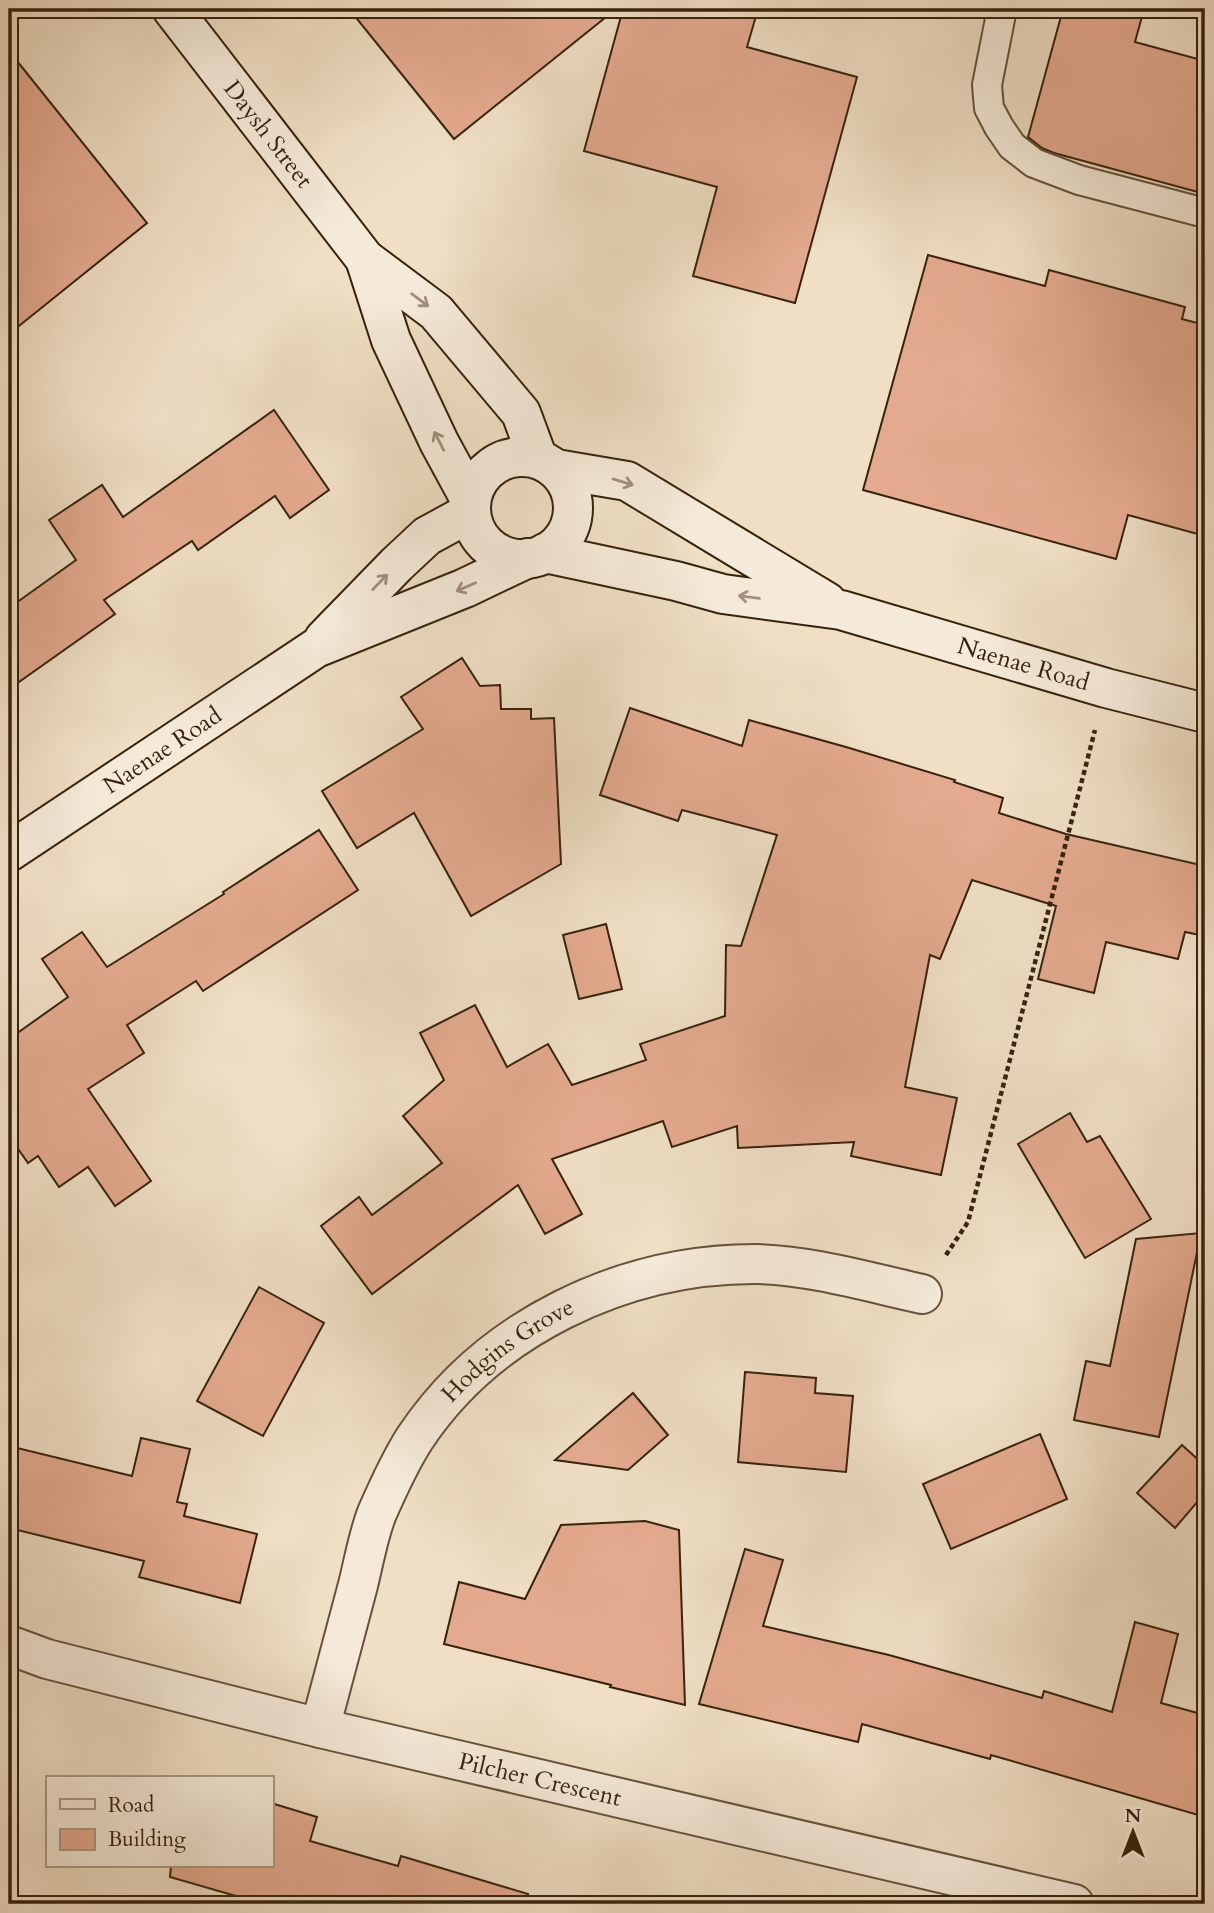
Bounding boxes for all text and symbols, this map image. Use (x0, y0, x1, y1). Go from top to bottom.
street label: Daysh Street (216, 73, 321, 195)
one-way arrow (410, 292, 429, 307)
one-way arrow (432, 431, 446, 452)
one-way arrow (611, 477, 633, 490)
one-way arrow (371, 573, 388, 590)
one-way arrow (456, 581, 477, 594)
one-way arrow (738, 591, 761, 604)
street label: Naenae Road (954, 629, 1094, 699)
street label: Naenae Road (97, 699, 228, 802)
street label: Hodgins Grove (434, 1290, 579, 1409)
street label: Pilcher Crescent (455, 1744, 625, 1814)
legend (46, 1776, 273, 1868)
text: Road (108, 1791, 154, 1820)
north arrow (1098, 1798, 1168, 1868)
text: N (1125, 1803, 1142, 1829)
text: Building (108, 1825, 186, 1854)

